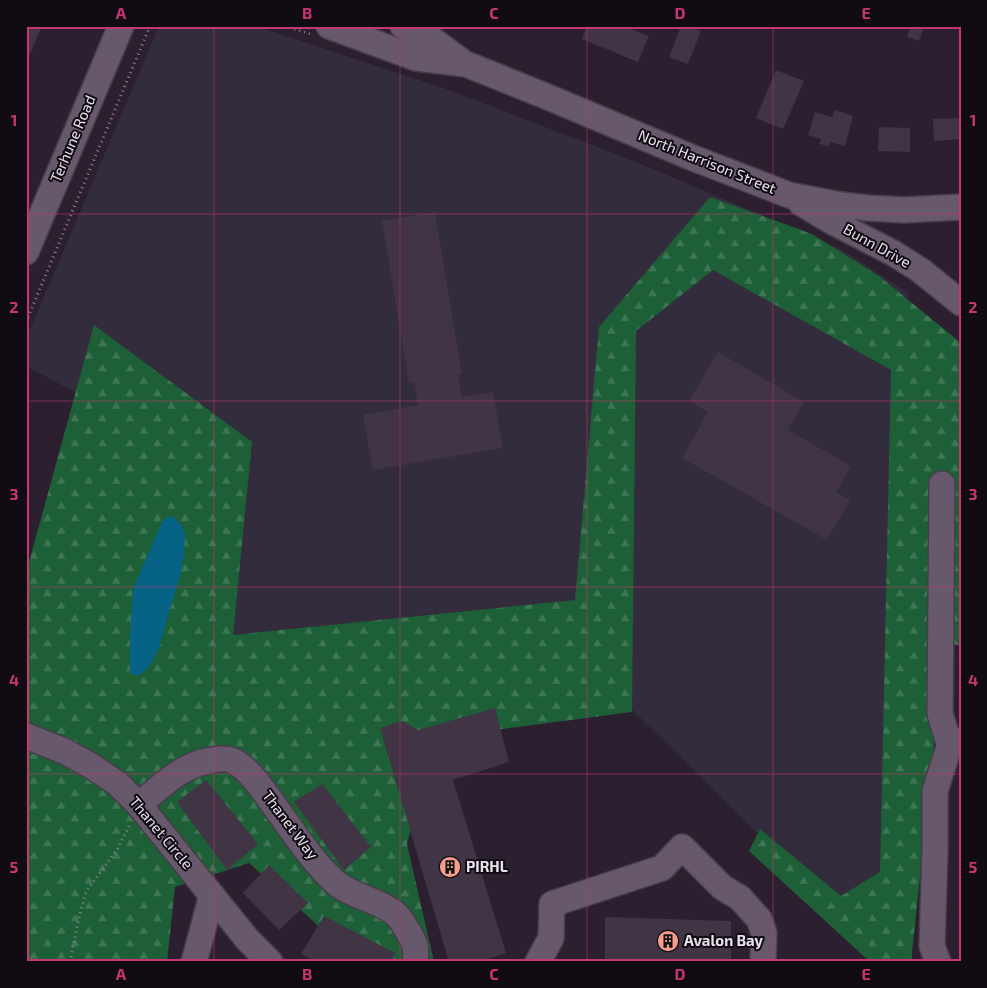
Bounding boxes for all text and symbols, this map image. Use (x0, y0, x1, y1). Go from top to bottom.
text: A (116, 3, 127, 22)
text: B (302, 3, 312, 22)
text: C (489, 3, 499, 22)
text: D (675, 3, 686, 22)
text: E (861, 3, 871, 22)
street label: Terhune Road (46, 92, 99, 185)
text: 1 (11, 110, 17, 129)
text: 1 (970, 110, 976, 129)
street label: North Harrison Street (636, 125, 779, 197)
street label: Bunn Drive (841, 219, 914, 271)
text: 2 (9, 297, 19, 316)
text: 2 (968, 297, 978, 316)
text: 3 (9, 484, 19, 503)
text: 3 (968, 484, 978, 503)
text: 4 (9, 670, 19, 689)
text: 4 (968, 670, 978, 689)
street label: Thanet Way (259, 786, 323, 862)
street label: Thanet Circle (126, 792, 197, 872)
building icon: PIRHL (438, 855, 462, 879)
text: 5 (10, 857, 19, 876)
place label: PIRHL (466, 857, 508, 875)
text: 5 (969, 857, 978, 876)
building icon: Avalon Bay (656, 929, 680, 953)
place label: Avalon Bay (684, 931, 764, 950)
text: A (116, 964, 127, 983)
text: B (302, 964, 312, 983)
text: C (489, 964, 499, 983)
text: D (675, 964, 686, 983)
text: E (861, 964, 871, 983)

